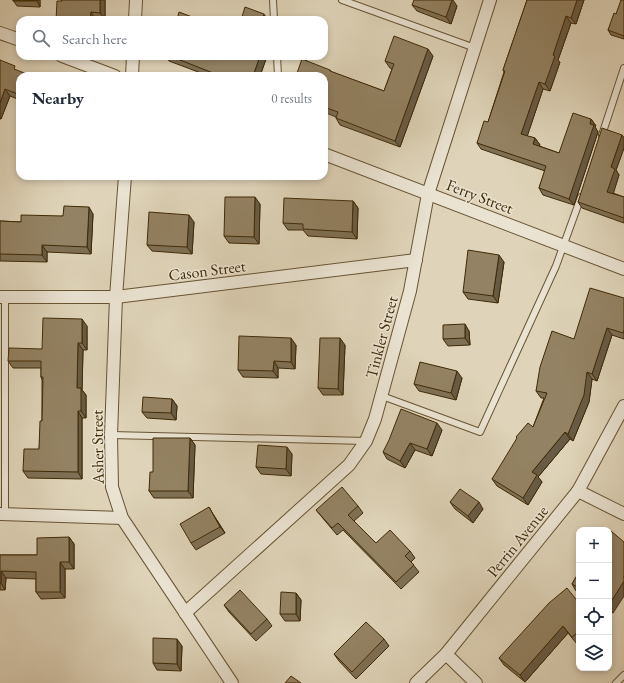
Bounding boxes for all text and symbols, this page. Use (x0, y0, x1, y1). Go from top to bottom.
search box (16, 16, 328, 60)
icon: search (30, 27, 52, 49)
text: Search here (62, 29, 127, 48)
text: Nearby (32, 87, 84, 109)
text: 0 results (271, 90, 312, 107)
street label: Ferry Street (443, 174, 516, 219)
street label: Cason Street (167, 255, 247, 286)
street label: Tinkler Street (360, 294, 403, 381)
street label: Asher Street (86, 410, 109, 485)
street label: Perrin Avenue (482, 501, 553, 582)
map controls (576, 527, 612, 671)
button: + (576, 527, 612, 563)
button: − (576, 563, 612, 599)
button: locate (576, 599, 612, 635)
button: layers (576, 635, 612, 671)

